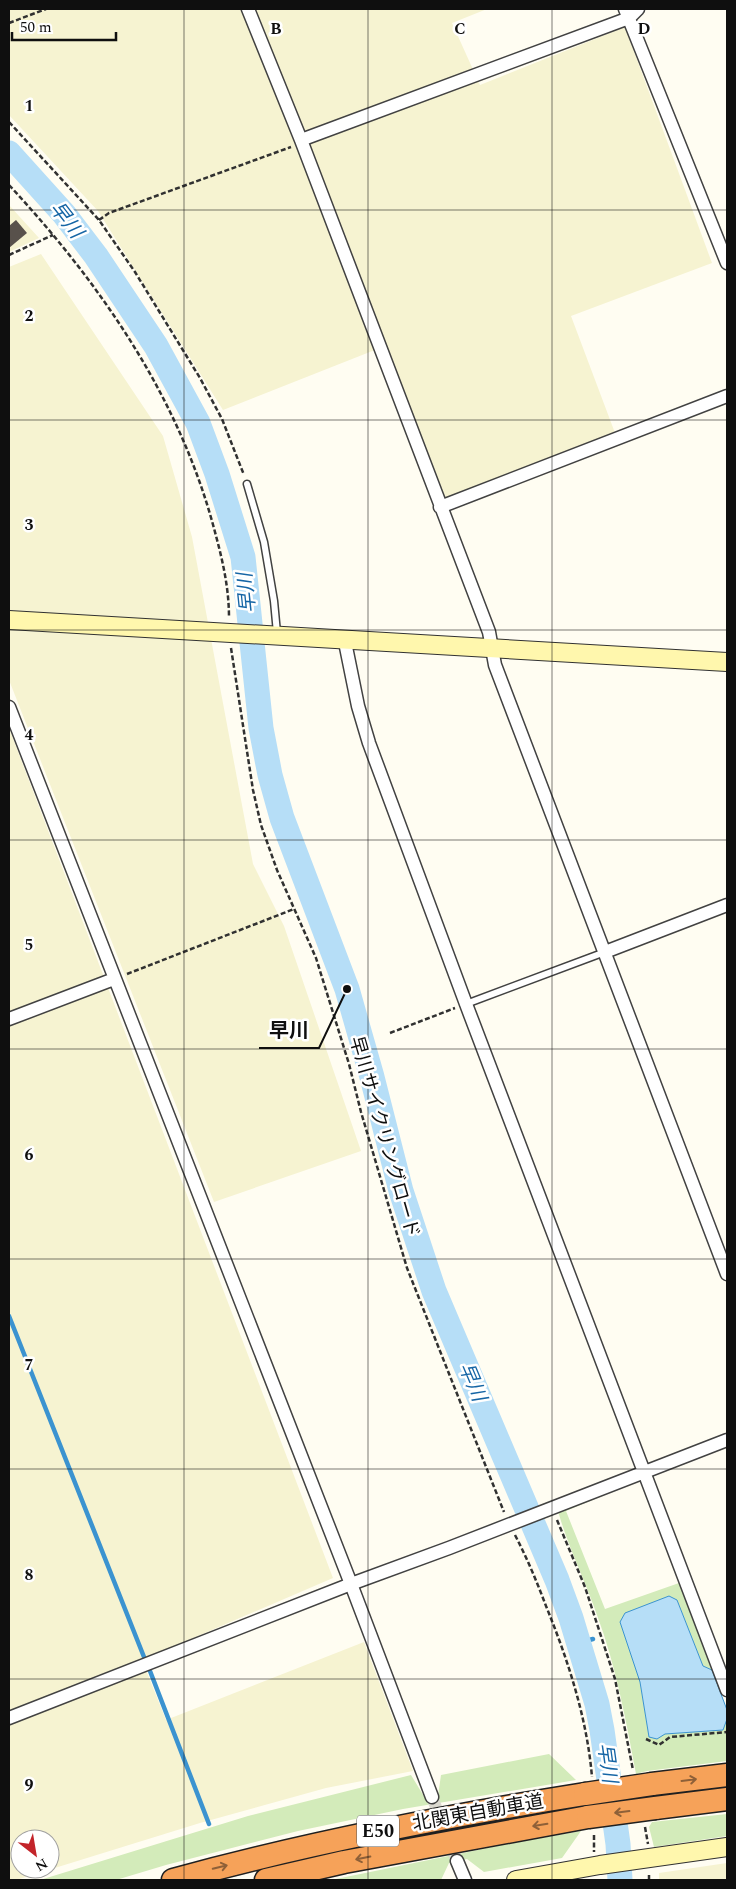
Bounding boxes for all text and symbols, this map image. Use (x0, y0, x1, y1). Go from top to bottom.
scale bar (12, 10, 116, 42)
text: 50 m (20, 16, 52, 39)
text: B (270, 17, 282, 41)
text: C (454, 17, 466, 41)
text: D (638, 17, 651, 41)
text: 1 (25, 94, 33, 118)
water label: 早川 (42, 195, 91, 247)
text: 2 (25, 304, 34, 328)
text: 3 (25, 513, 34, 537)
water label: 早川 (230, 570, 264, 614)
text: 4 (25, 723, 34, 747)
text: 5 (25, 933, 33, 957)
callout: 早川 (259, 1013, 319, 1048)
text: 早川 (269, 1016, 309, 1046)
street label: 早川サイクリングロード (341, 1033, 427, 1241)
text: 6 (25, 1143, 34, 1167)
text: 7 (25, 1353, 34, 1377)
water label: 早川 (450, 1358, 494, 1408)
text: 8 (25, 1563, 34, 1587)
water label: 早川 (589, 1741, 625, 1787)
text: 9 (25, 1773, 34, 1797)
one-way arrow (681, 1775, 697, 1785)
street label: 北関東自動車道 (410, 1787, 546, 1839)
one-way arrow (614, 1808, 630, 1818)
road number: E50 (357, 1815, 399, 1846)
one-way arrow (532, 1820, 548, 1830)
north arrow (10, 1829, 60, 1879)
text: N (31, 1853, 52, 1877)
one-way arrow (356, 1853, 372, 1863)
one-way arrow (211, 1862, 227, 1872)

